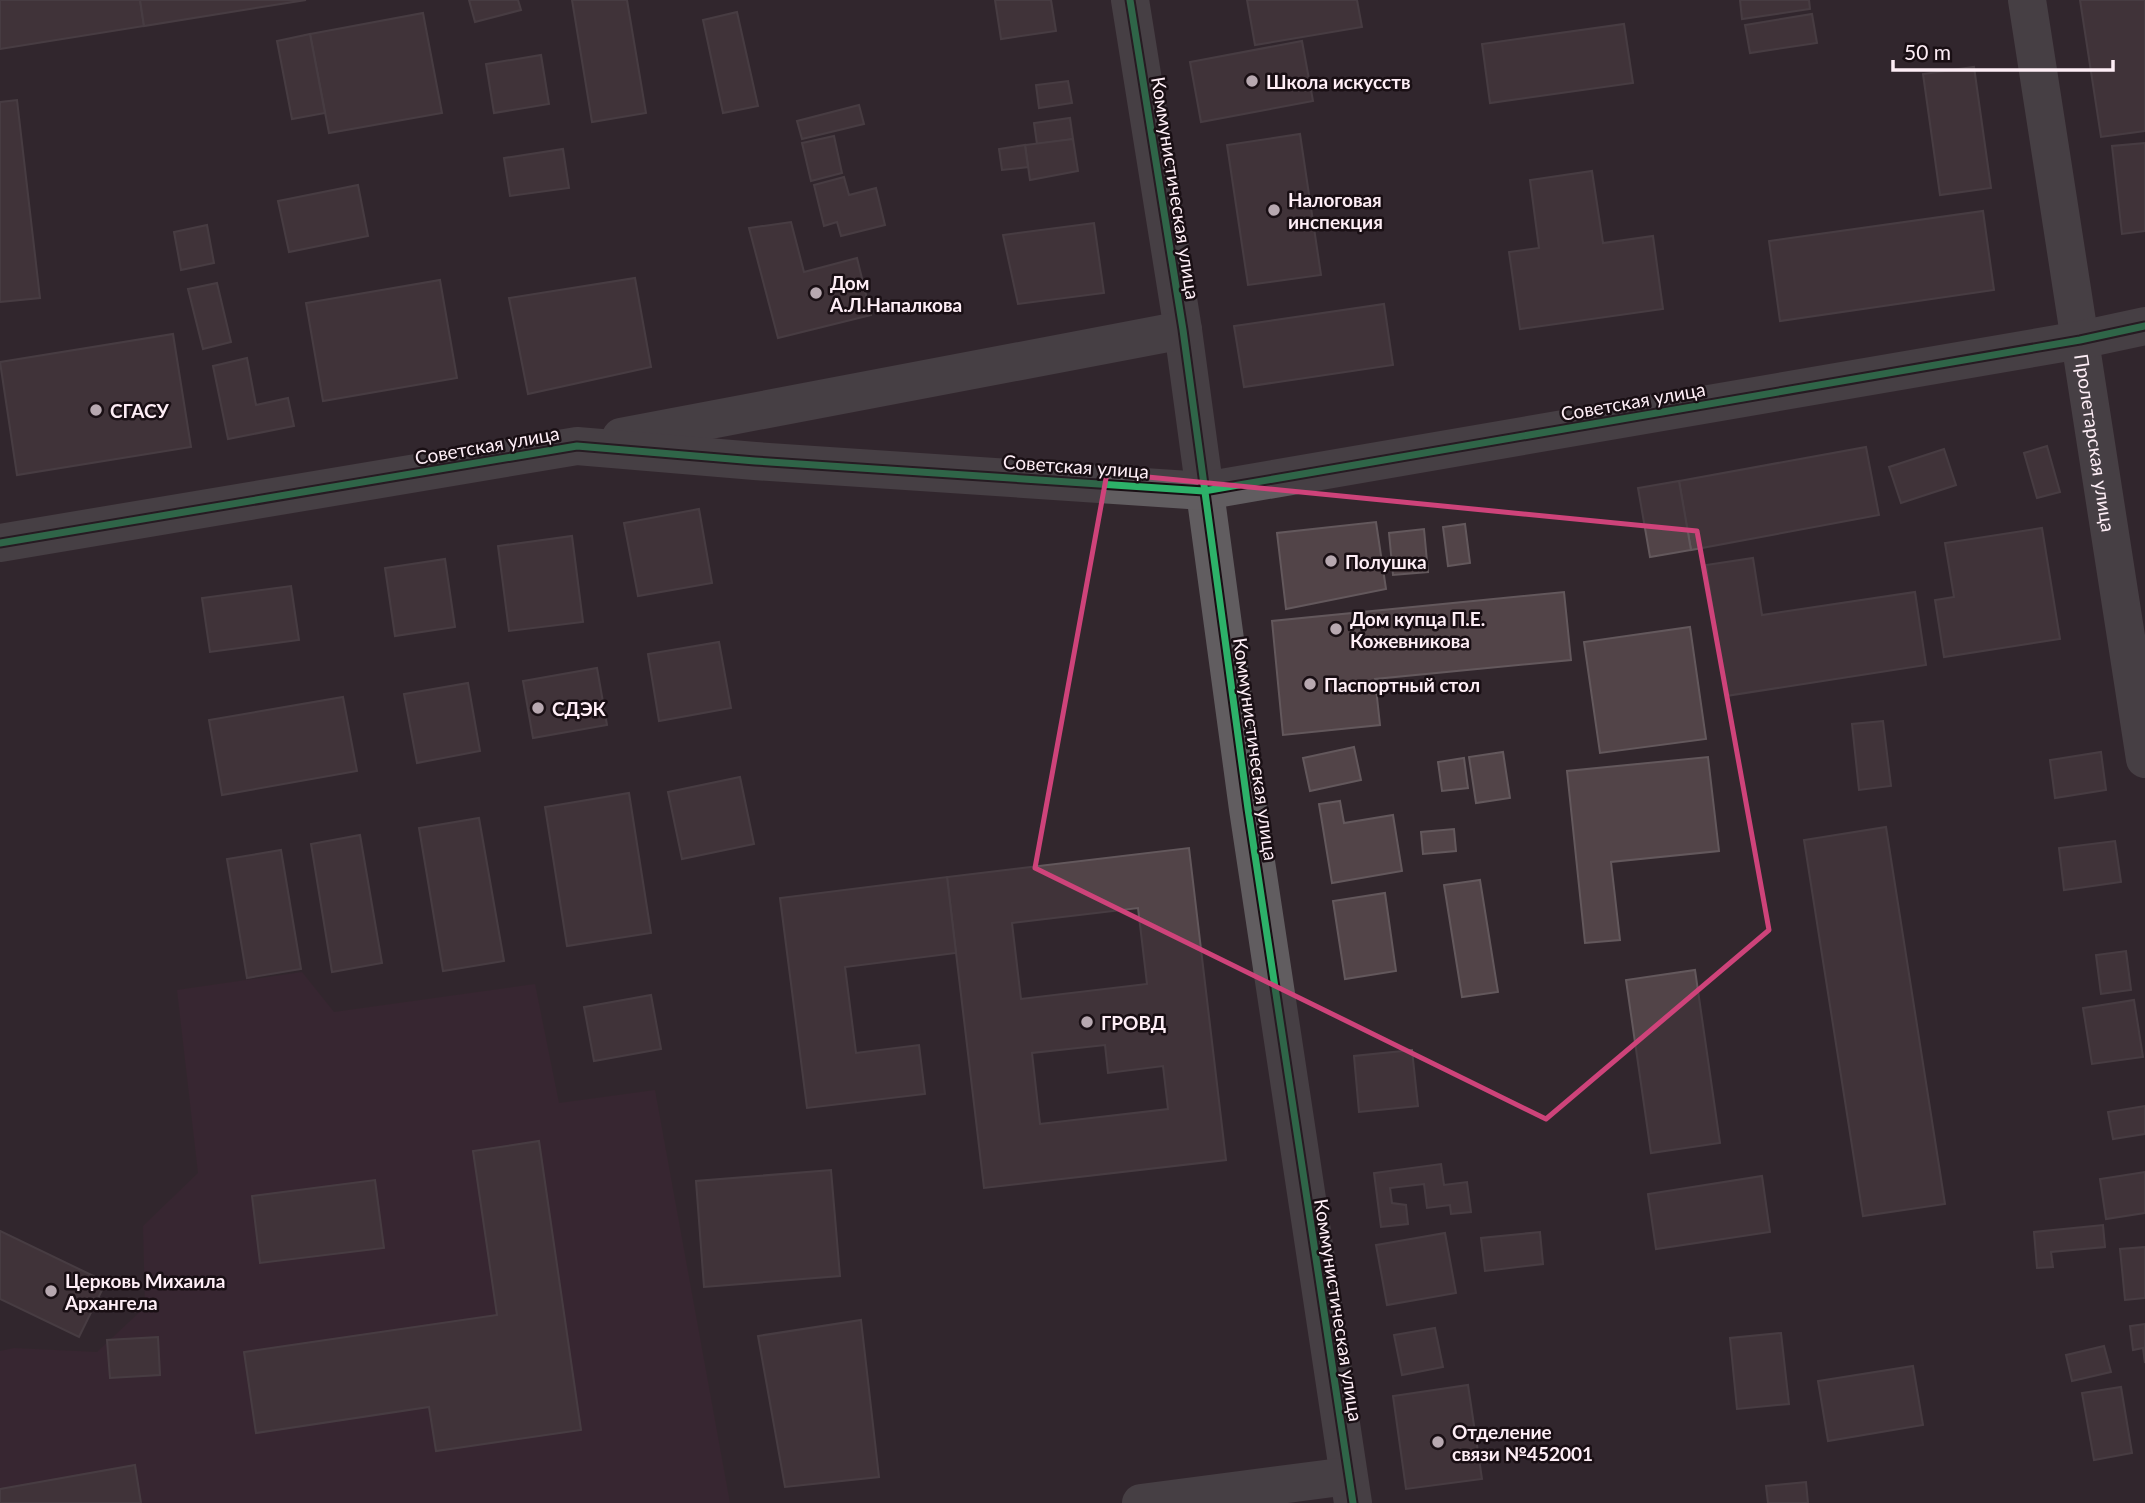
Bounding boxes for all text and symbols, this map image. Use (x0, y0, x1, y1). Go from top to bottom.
scale bar (1893, 28, 2114, 72)
text: 50 m (1904, 39, 1951, 64)
place label: Школа искусств (1266, 70, 1410, 93)
marker: Школа искусств (1244, 73, 1260, 89)
street label: Коммунистическая улица (1147, 75, 1205, 301)
place label: Налоговая инспекция (1288, 188, 1383, 233)
marker: Налоговая инспекция (1266, 202, 1282, 218)
place label: Дом А.Л.Напалкова (829, 271, 962, 316)
marker: Дом А.Л.Напалкова (808, 285, 824, 301)
street label: Пролетарская улица (2071, 352, 2121, 533)
street label: Советская улица (1559, 377, 1707, 425)
place label: СГАСУ (110, 399, 170, 422)
marker: СГАСУ (88, 402, 104, 418)
street label: Советская улица (413, 421, 561, 469)
street label: Советская улица (1002, 449, 1150, 483)
place label: Полушка (1345, 550, 1427, 573)
marker: Полушка (1323, 553, 1339, 569)
place label: Дом купца П.Е. Кожевникова (1350, 607, 1485, 652)
marker: Дом купца П.Е. Кожевникова (1328, 621, 1344, 637)
street label: Коммунистическая улица (1229, 636, 1283, 862)
place label: Паспортный стол (1324, 673, 1480, 696)
marker: Паспортный стол (1302, 676, 1318, 692)
place label: СДЭК (552, 697, 607, 720)
marker: СДЭК (530, 700, 546, 716)
place label: ГРОВД (1101, 1011, 1166, 1034)
marker: ГРОВД (1079, 1014, 1095, 1030)
street label: Коммунистическая улица (1310, 1197, 1368, 1423)
place label: Церковь Михаила Архангела (64, 1269, 225, 1314)
marker: Церковь Михаила Архангела (43, 1283, 59, 1299)
place label: Отделение связи №452001 (1452, 1420, 1593, 1465)
marker: Отделение связи №452001 (1430, 1434, 1446, 1450)

